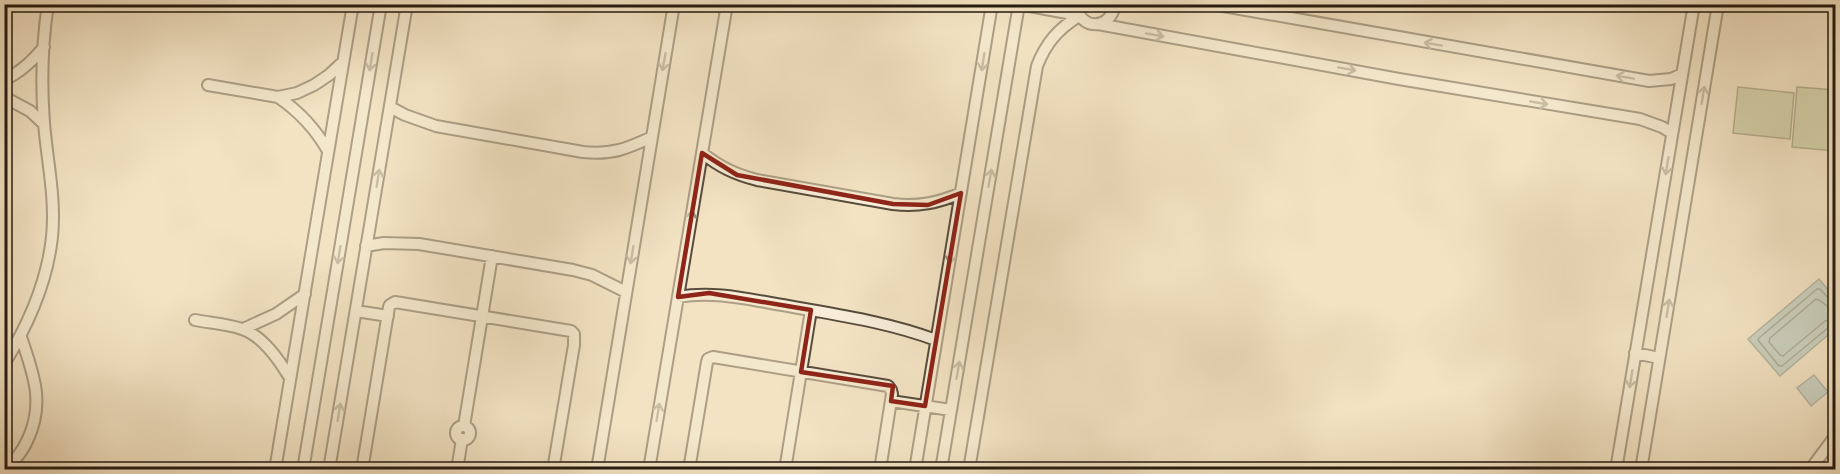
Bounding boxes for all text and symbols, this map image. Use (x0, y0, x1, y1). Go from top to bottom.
one-way arrow (1145, 30, 1164, 41)
one-way arrow (1424, 38, 1443, 49)
one-way arrow (366, 52, 377, 72)
one-way arrow (658, 52, 669, 72)
one-way arrow (977, 52, 988, 72)
one-way arrow (1337, 64, 1356, 75)
one-way arrow (1616, 71, 1635, 82)
one-way arrow (1698, 86, 1709, 106)
one-way arrow (1529, 97, 1549, 108)
one-way arrow (1661, 155, 1672, 175)
one-way arrow (373, 169, 384, 188)
one-way arrow (985, 169, 996, 188)
one-way arrow (685, 210, 696, 230)
one-way arrow (333, 244, 344, 264)
one-way arrow (627, 244, 638, 264)
one-way arrow (945, 244, 956, 264)
one-way arrow (1662, 299, 1673, 319)
one-way arrow (953, 361, 964, 381)
one-way arrow (1625, 368, 1636, 388)
one-way arrow (334, 402, 345, 422)
one-way arrow (653, 402, 664, 422)

